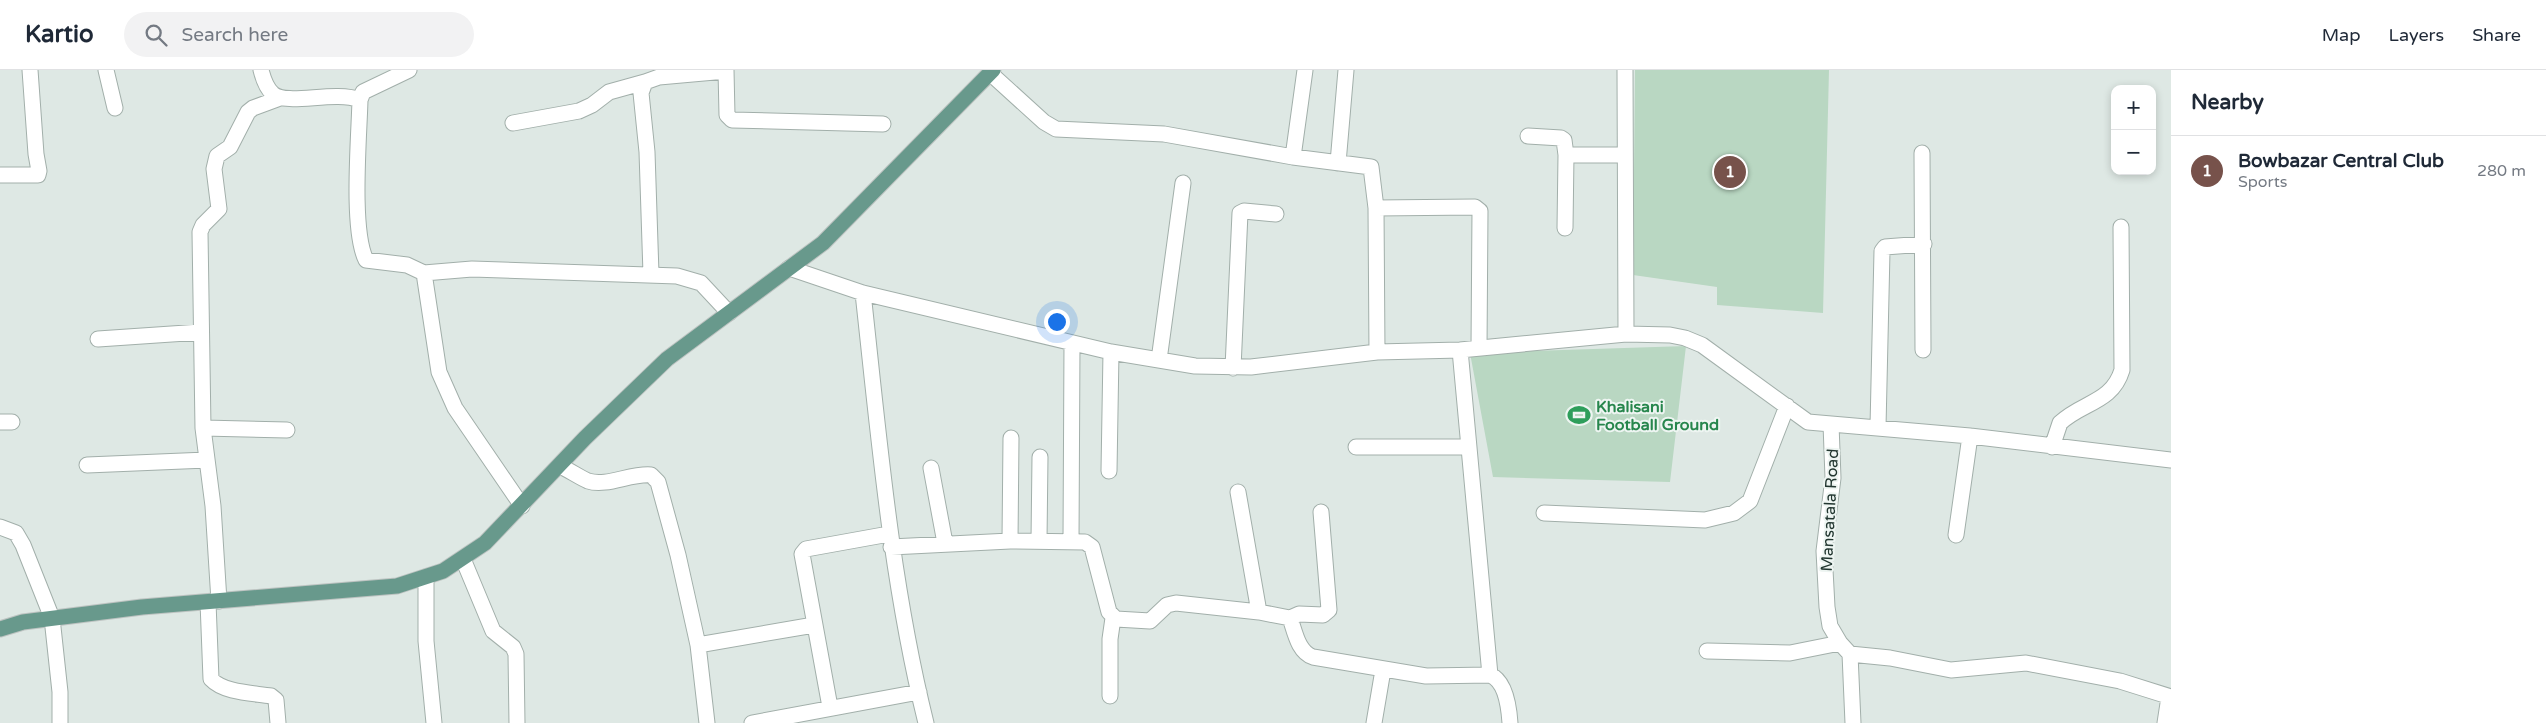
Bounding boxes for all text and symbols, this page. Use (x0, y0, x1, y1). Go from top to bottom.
search box (124, 12, 474, 57)
text: Kartio (25, 20, 94, 49)
icon: search (142, 21, 170, 49)
text: Search here (182, 24, 288, 46)
text: Map (2322, 24, 2361, 46)
text: Layers (2389, 24, 2444, 46)
text: Share (2472, 24, 2521, 46)
map controls (2111, 85, 2156, 175)
button: + (2111, 85, 2156, 130)
text: Nearby (2191, 90, 2264, 115)
button: − (2111, 130, 2156, 175)
text: Bowbazar Central Club (2238, 150, 2444, 172)
pin: 1 (1714, 153, 1746, 191)
text: 1 (2202, 161, 2212, 181)
text: 280 m (2477, 161, 2526, 181)
text: Sports (2238, 172, 2287, 192)
your location (1044, 309, 1070, 335)
place label: Khalisani Football Ground (1596, 397, 1719, 435)
sports icon: Khalisani Football Ground (1566, 402, 1592, 428)
street label: Mansatala Road (1817, 448, 1843, 572)

